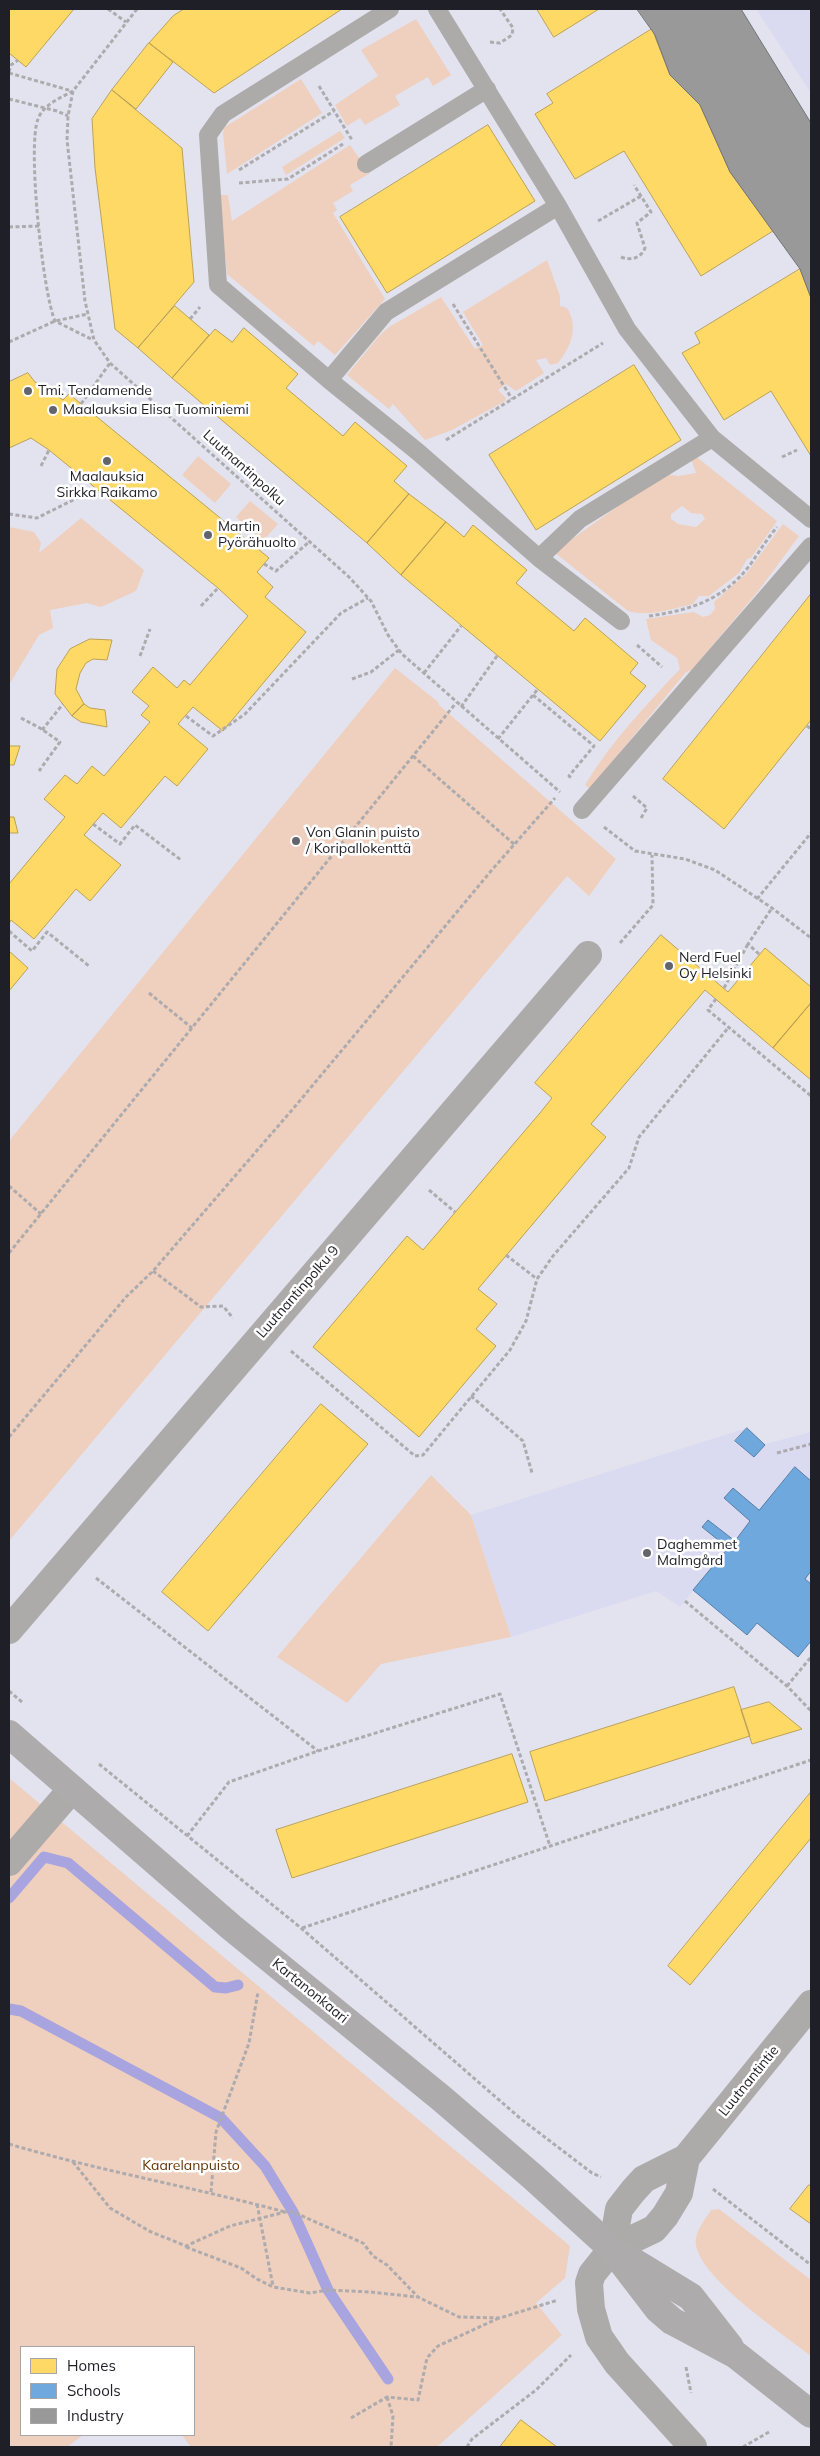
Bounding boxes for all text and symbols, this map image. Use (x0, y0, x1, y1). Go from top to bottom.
place label: Tmi. Tendamende (38, 383, 152, 399)
marker: Tmi. Tendamende (22, 385, 34, 397)
place label: Maalauksia Elisa Tuominiemi (63, 402, 249, 418)
marker: Maalauksia Elisa Tuominiemi (47, 404, 59, 416)
street label: Luutnantinpolku (199, 427, 289, 509)
marker: Maalauksia Sirkka Raikamo (101, 455, 113, 467)
place label: Maalauksia Sirkka Raikamo (57, 469, 157, 502)
place label: Martin Pyörähuolto (218, 519, 296, 552)
marker: Martin Pyörähuolto (202, 529, 214, 541)
place label: Von Glanin puisto / Koripallokenttä (306, 825, 420, 858)
marker: Von Glanin puisto / Koripallokenttä (290, 835, 302, 847)
place label: Nerd Fuel Oy Helsinki (679, 950, 752, 982)
marker: Nerd Fuel Oy Helsinki (663, 960, 675, 972)
street label: Luutnantinpolku 9 (253, 1242, 343, 1342)
place label: Daghemmet Malmgård (657, 1537, 737, 1570)
marker: Daghemmet Malmgård (641, 1547, 653, 1559)
street label: Kartanonkaari (269, 1955, 351, 2027)
street label: Luutnantintie (716, 2042, 782, 2120)
park label: Kaarelanpuisto (142, 2158, 240, 2174)
legend (20, 2346, 195, 2436)
text: Homes (67, 2356, 116, 2375)
text: Schools (67, 2381, 121, 2400)
text: Industry (67, 2406, 124, 2425)

